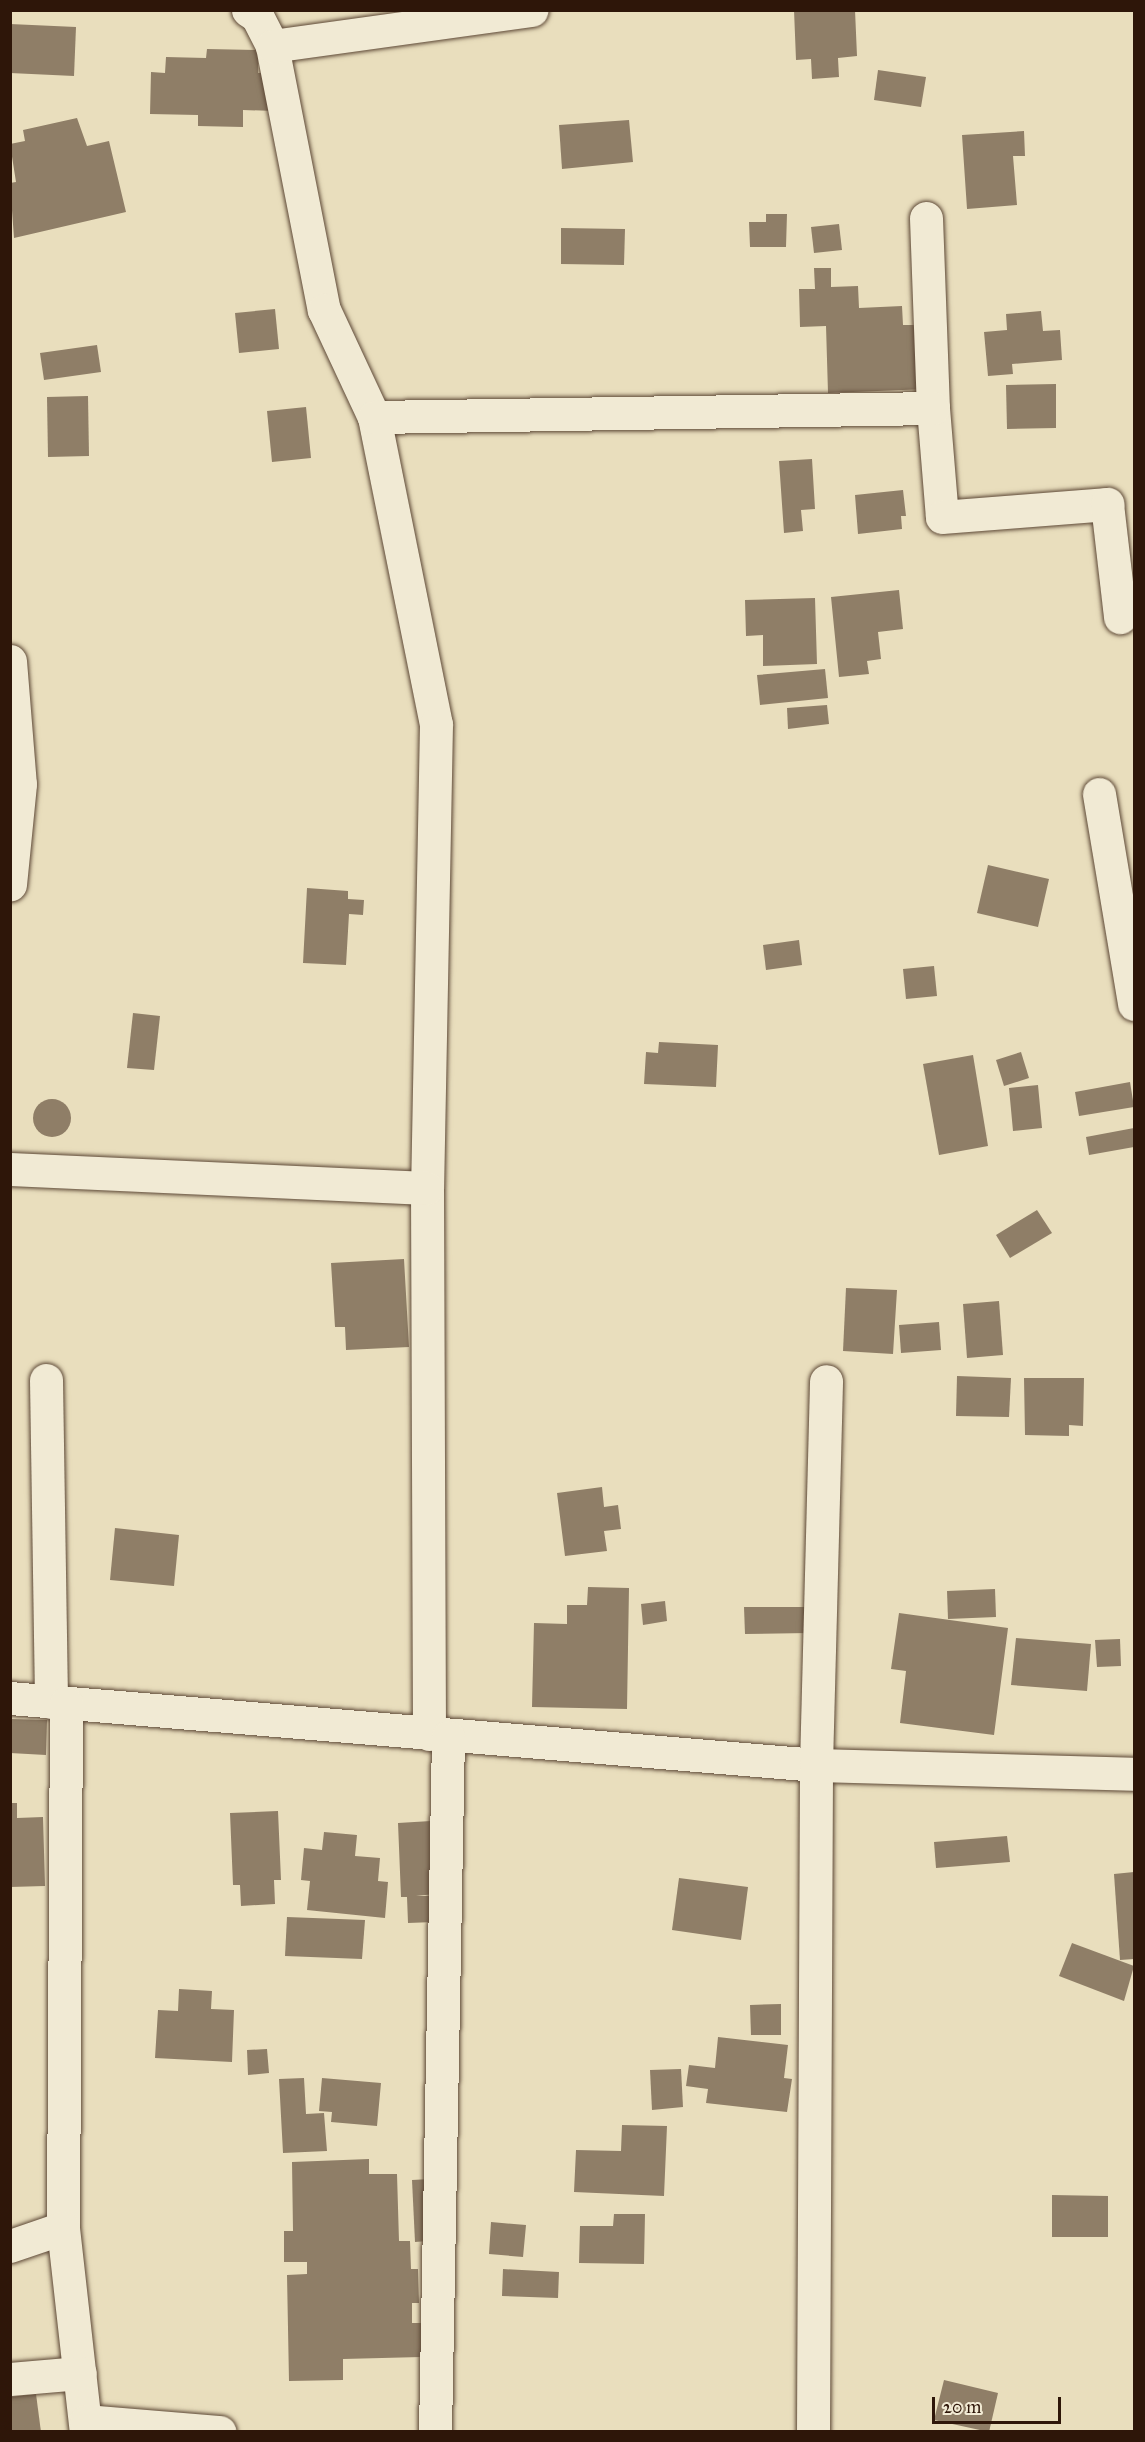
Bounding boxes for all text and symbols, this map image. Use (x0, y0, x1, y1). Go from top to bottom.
scale bar (935, 2385, 1064, 2423)
text: 20 m (943, 2396, 981, 2418)

